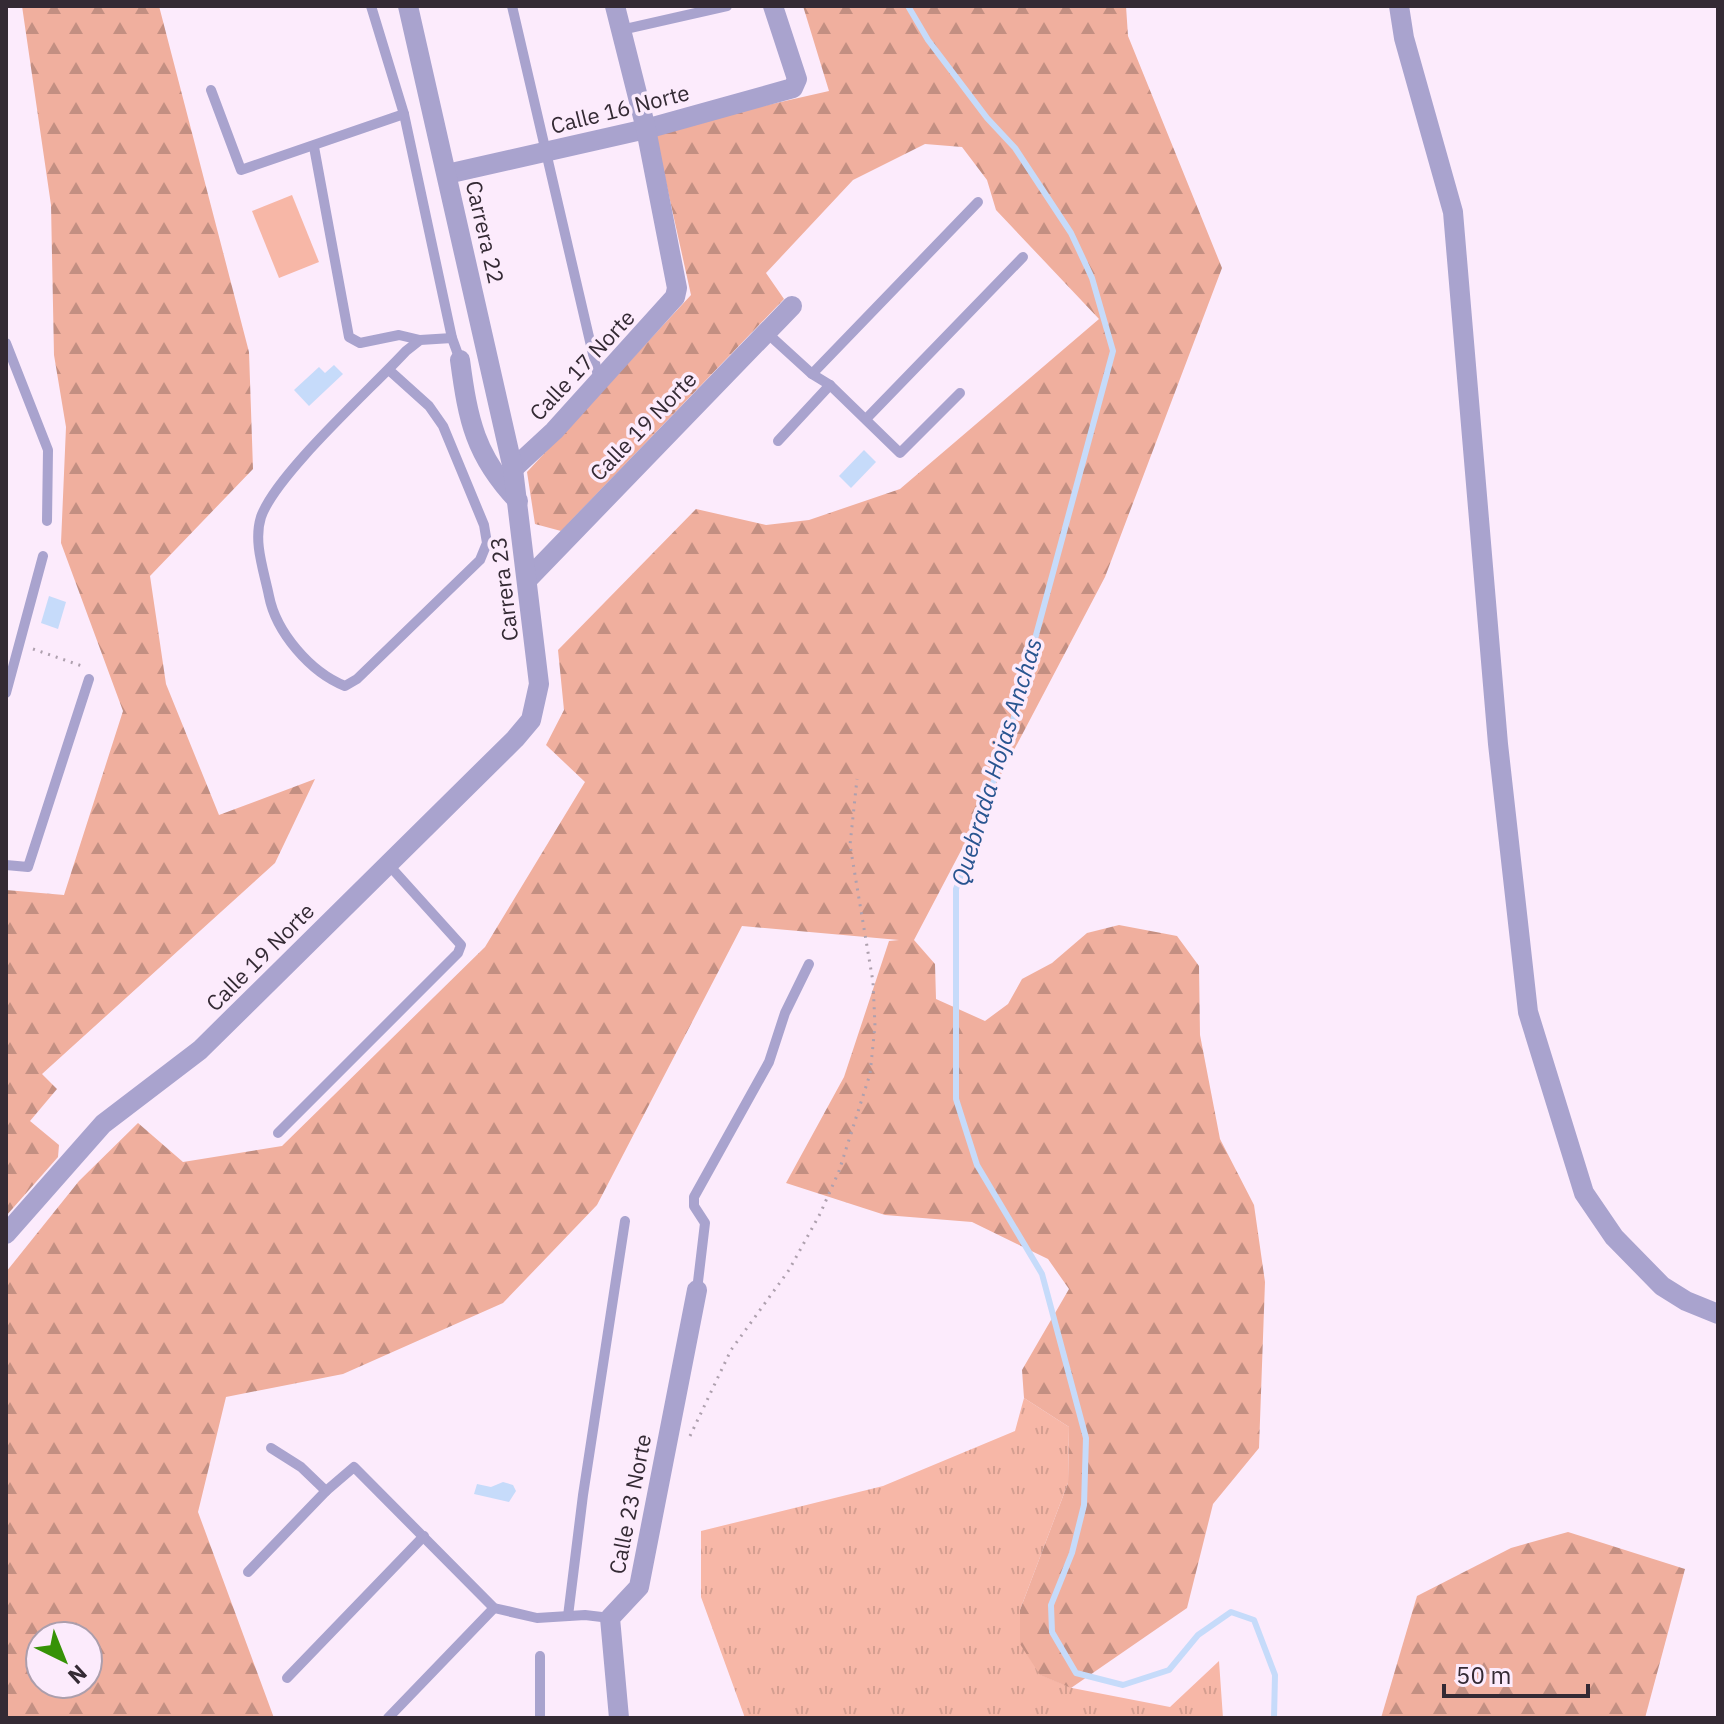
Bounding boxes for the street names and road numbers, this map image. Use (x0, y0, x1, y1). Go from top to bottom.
street label: Calle 16 Norte (548, 77, 692, 140)
street label: Carrera 22 (460, 178, 511, 286)
street label: Calle 17 Norte (523, 303, 641, 426)
street label: Calle 19 Norte (583, 365, 702, 487)
street label: Carrera 23 (483, 535, 524, 643)
street label: Calle 19 Norte (199, 896, 320, 1017)
street label: Calle 23 Norte (602, 1431, 657, 1576)

